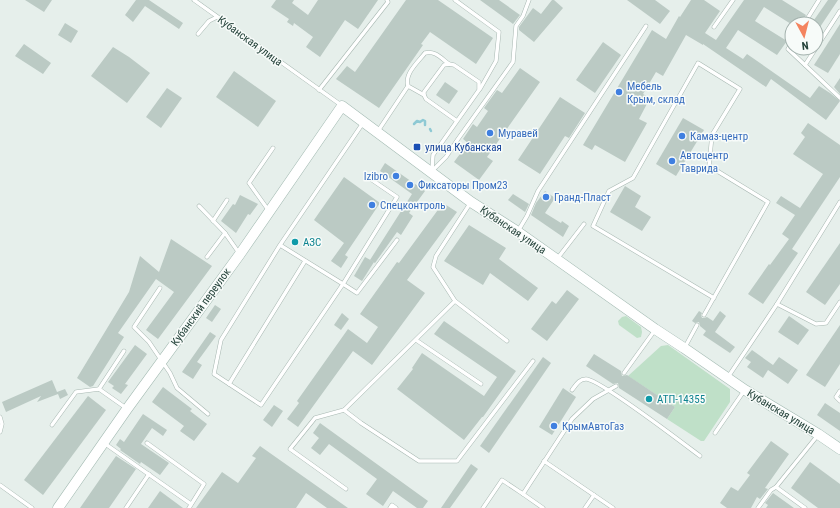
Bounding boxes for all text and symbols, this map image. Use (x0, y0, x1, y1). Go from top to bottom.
street label: Кубанская улица (215, 13, 285, 69)
north arrow (784, 16, 824, 56)
text: N (801, 39, 809, 52)
place label: Мебель Крым, склад (627, 80, 685, 106)
marker: Мебель Крым, склад (614, 87, 624, 97)
place label: Муравей (498, 127, 538, 140)
marker: Муравей (485, 128, 495, 138)
place label: Камаз-центр (690, 130, 748, 143)
marker: Камаз-центр (677, 131, 687, 141)
place label: улица Кубанская (425, 141, 502, 154)
marker: улица Кубанская (412, 142, 422, 152)
place label: Автоцентр Таврида (680, 149, 728, 175)
marker: Автоцентр Таврида (667, 156, 677, 166)
place label: Izibro (364, 170, 388, 183)
marker: Izibro (391, 171, 401, 181)
place label: Фиксаторы Пром23 (418, 179, 508, 192)
marker: Фиксаторы Пром23 (405, 180, 415, 190)
place label: Гранд-Пласт (554, 191, 611, 204)
marker: Гранд-Пласт (541, 192, 551, 202)
place label: Спецконтроль (380, 199, 445, 212)
marker: Спецконтроль (367, 200, 377, 210)
street label: Кубанская улица (478, 203, 548, 257)
place label: АЗС (303, 236, 321, 249)
marker: АЗС (290, 237, 300, 247)
street label: Кубанский переулок (168, 265, 234, 348)
street label: Кубанская улица (745, 387, 817, 437)
place label: АТП-14355 (657, 393, 705, 406)
marker: АТП-14355 (644, 394, 654, 404)
place label: КрымАвтоГаз (562, 420, 624, 433)
marker: КрымАвтоГаз (549, 421, 559, 431)

